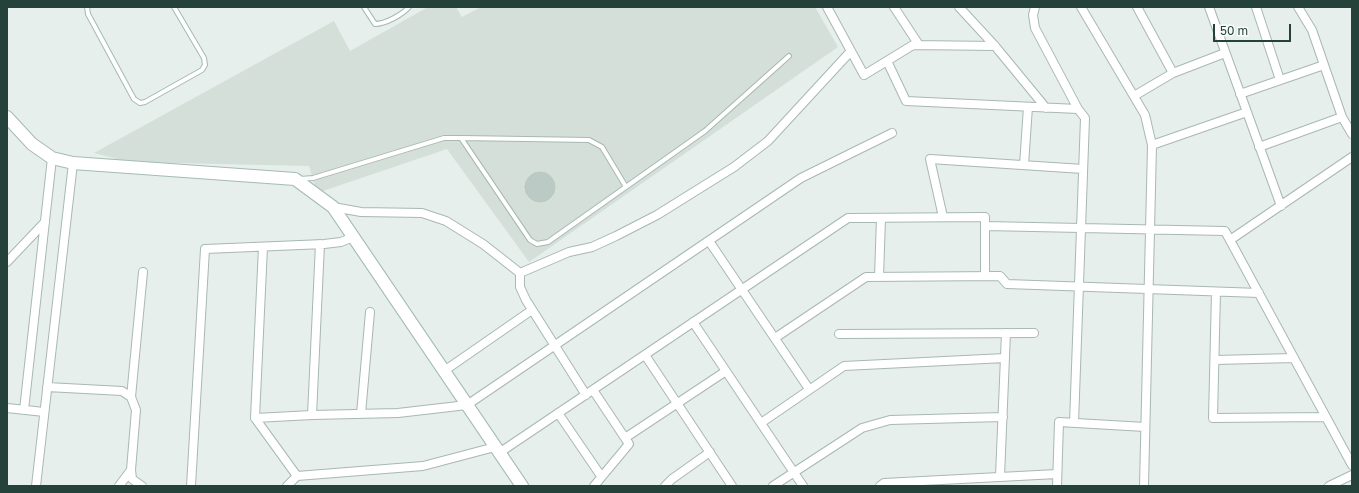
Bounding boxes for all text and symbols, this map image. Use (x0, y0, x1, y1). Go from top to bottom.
scale bar (1215, 16, 1293, 42)
text: 50 m (1220, 23, 1248, 38)

